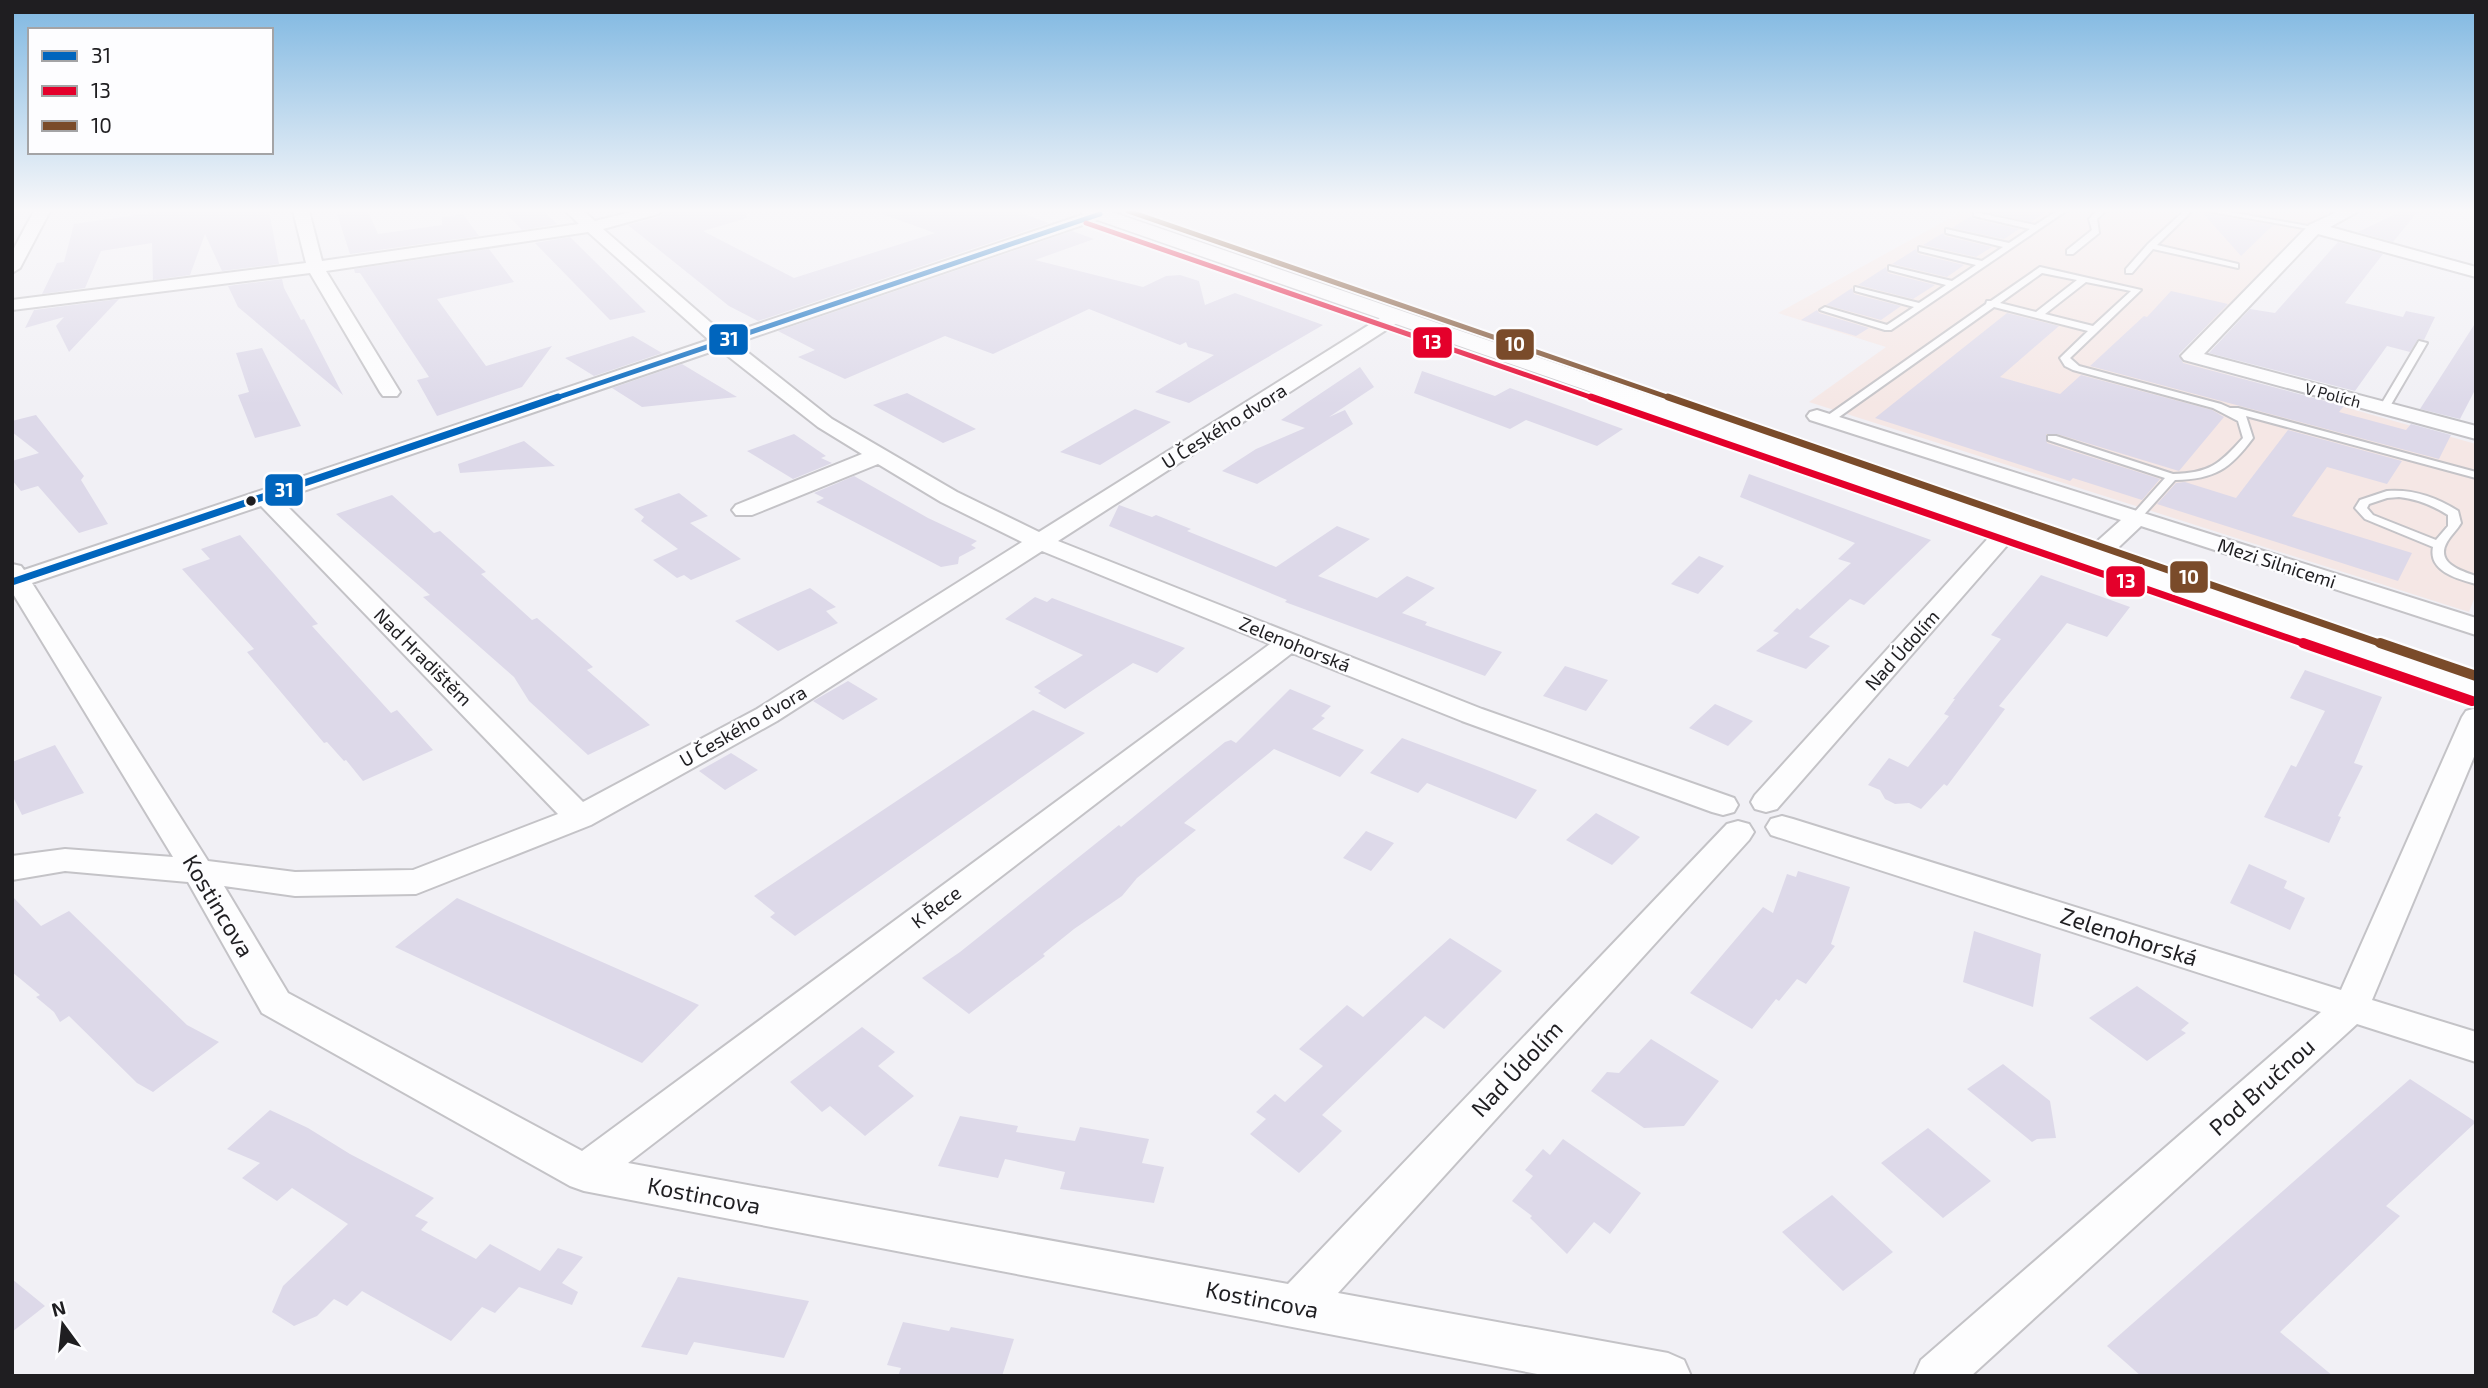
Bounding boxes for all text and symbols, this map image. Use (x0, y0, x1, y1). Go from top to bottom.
legend (28, 28, 273, 154)
text: 31 (91, 42, 111, 67)
text: 13 (91, 77, 111, 102)
text: 10 (91, 112, 112, 137)
line badge: 31 (708, 323, 749, 356)
line badge: 13 (1412, 326, 1453, 359)
text: 31 (720, 327, 738, 350)
line badge: 10 (1495, 328, 1535, 361)
text: 13 (1423, 330, 1441, 353)
text: 10 (1505, 332, 1525, 355)
street label: U Českého dvora (1157, 378, 1290, 473)
street label: V Polích (2303, 378, 2363, 411)
line badge: 31 (264, 473, 304, 507)
text: 31 (275, 478, 293, 501)
unlabelled marker (244, 494, 258, 508)
street label: Mezi Silnicemi (2215, 533, 2339, 592)
line badge: 10 (2169, 560, 2209, 594)
line badge: 13 (2105, 565, 2146, 598)
text: 10 (2179, 565, 2199, 588)
text: 13 (2117, 569, 2135, 592)
street label: Nad Hradištěm (370, 603, 477, 710)
street label: Nad Údolím (1860, 605, 1944, 695)
street label: Zelenohorská (1236, 611, 1354, 676)
street label: U Českého dvora (675, 680, 810, 771)
street label: Kostincova (177, 849, 260, 962)
street label: K Řece (906, 880, 965, 933)
street label: Zelenohorská (2057, 901, 2201, 971)
street label: Nad Údolím (1465, 1014, 1568, 1122)
street label: Pod Bručnou (2203, 1032, 2320, 1141)
street label: Kostincova (645, 1170, 763, 1220)
street label: Kostincova (1203, 1274, 1321, 1324)
north arrow (28, 1290, 98, 1360)
text: N (49, 1295, 68, 1321)

